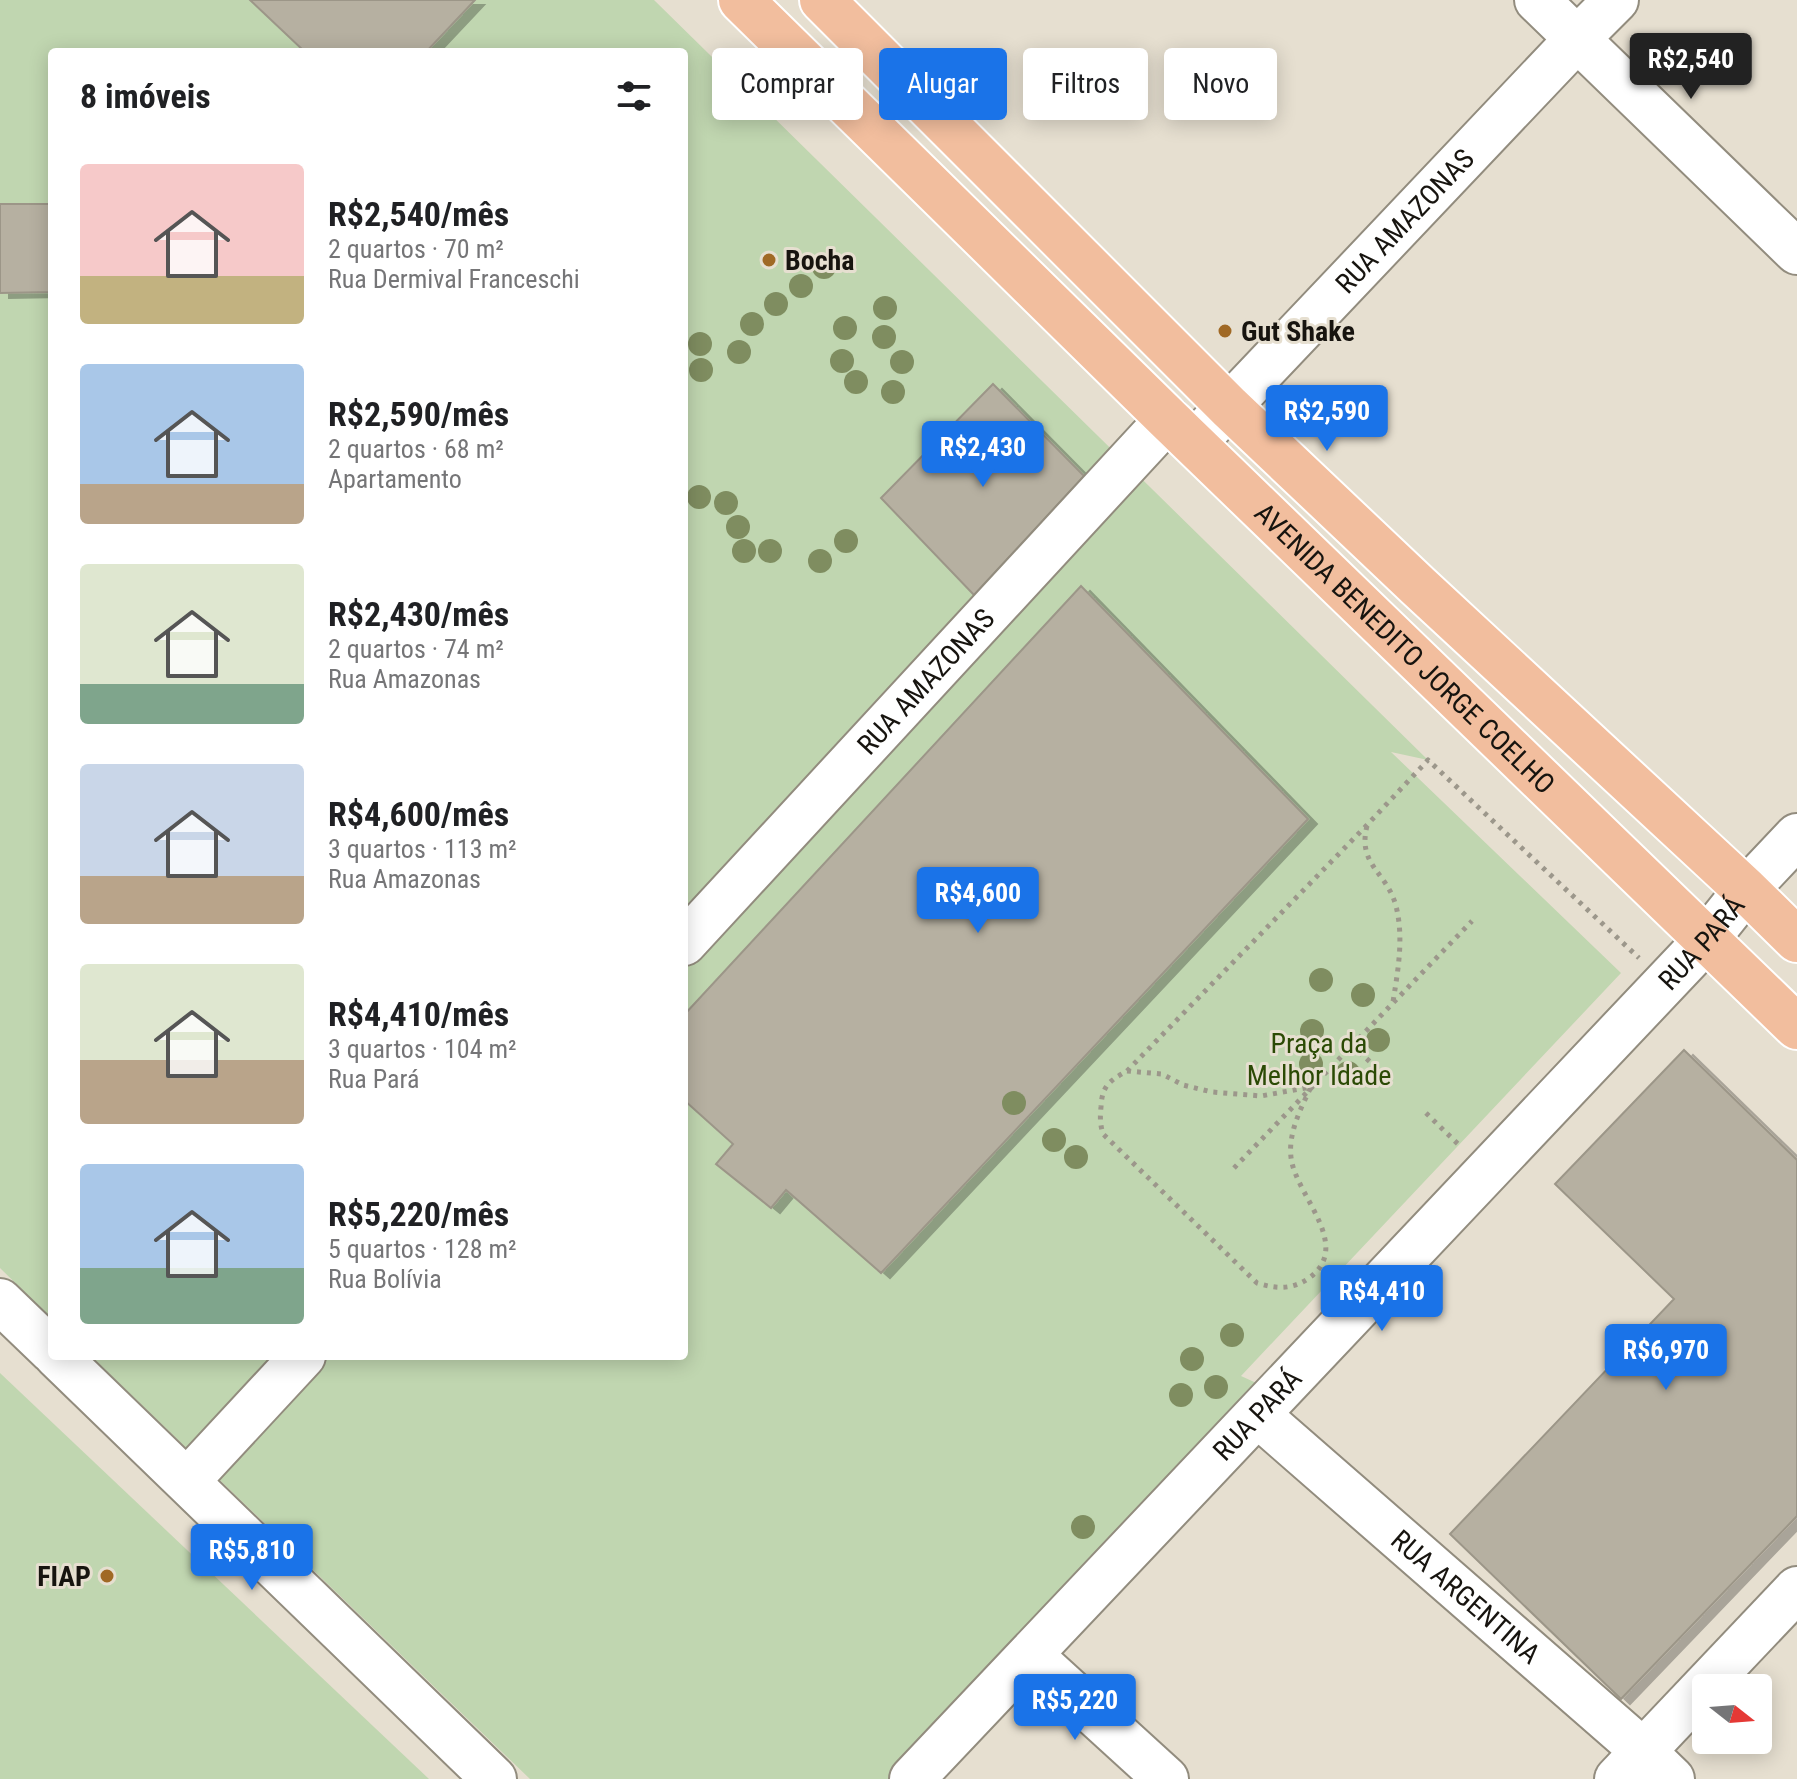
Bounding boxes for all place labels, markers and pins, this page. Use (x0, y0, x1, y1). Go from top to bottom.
pin: R$2,540 (1617, 33, 1765, 101)
place label: Bocha (785, 244, 855, 277)
marker: Bocha (760, 251, 778, 269)
place label: Gut Shake (1241, 315, 1355, 348)
marker: Gut Shake (1216, 322, 1234, 340)
pin: R$2,590 (1253, 385, 1401, 453)
pin: R$2,430 (909, 421, 1057, 489)
pin: R$4,600 (904, 867, 1052, 935)
pin: R$4,410 (1308, 1265, 1456, 1333)
pin: R$6,970 (1592, 1324, 1740, 1392)
pin: R$5,810 (178, 1524, 326, 1592)
place label: FIAP (37, 1560, 91, 1593)
marker: FIAP (98, 1567, 116, 1585)
pin: R$5,220 (1001, 1674, 1149, 1742)

